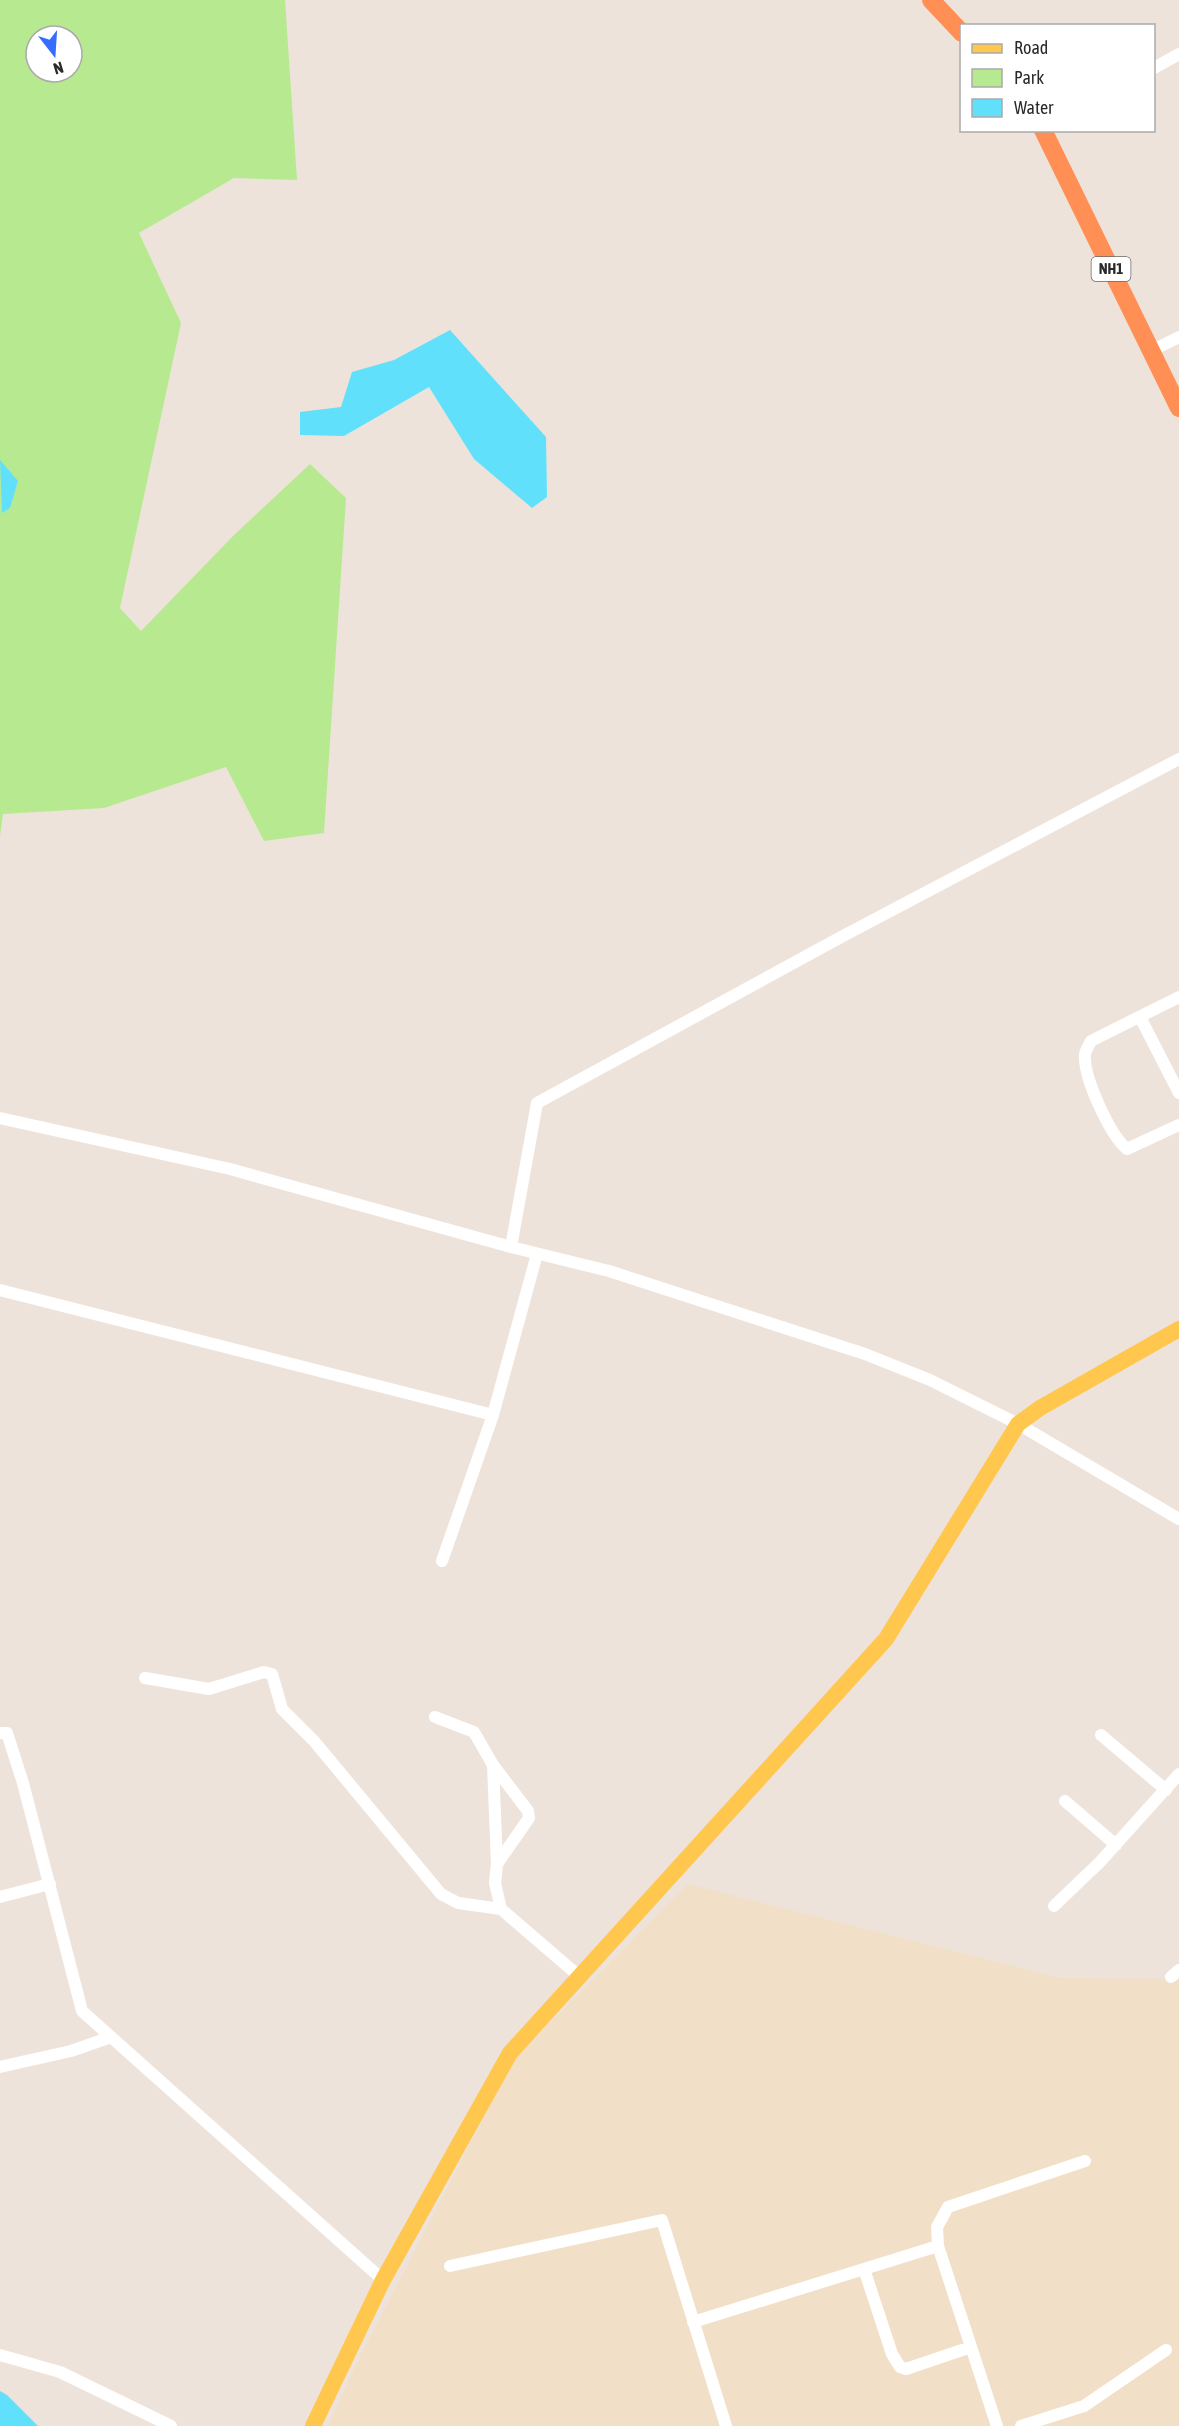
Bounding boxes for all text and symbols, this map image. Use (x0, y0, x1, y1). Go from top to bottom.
north arrow (24, 24, 84, 84)
legend (960, 24, 1155, 132)
text: Road (1014, 37, 1048, 58)
text: N (51, 58, 66, 78)
text: Park (1014, 67, 1044, 88)
text: Water (1014, 97, 1054, 118)
road number: NH1 (1092, 257, 1130, 281)

